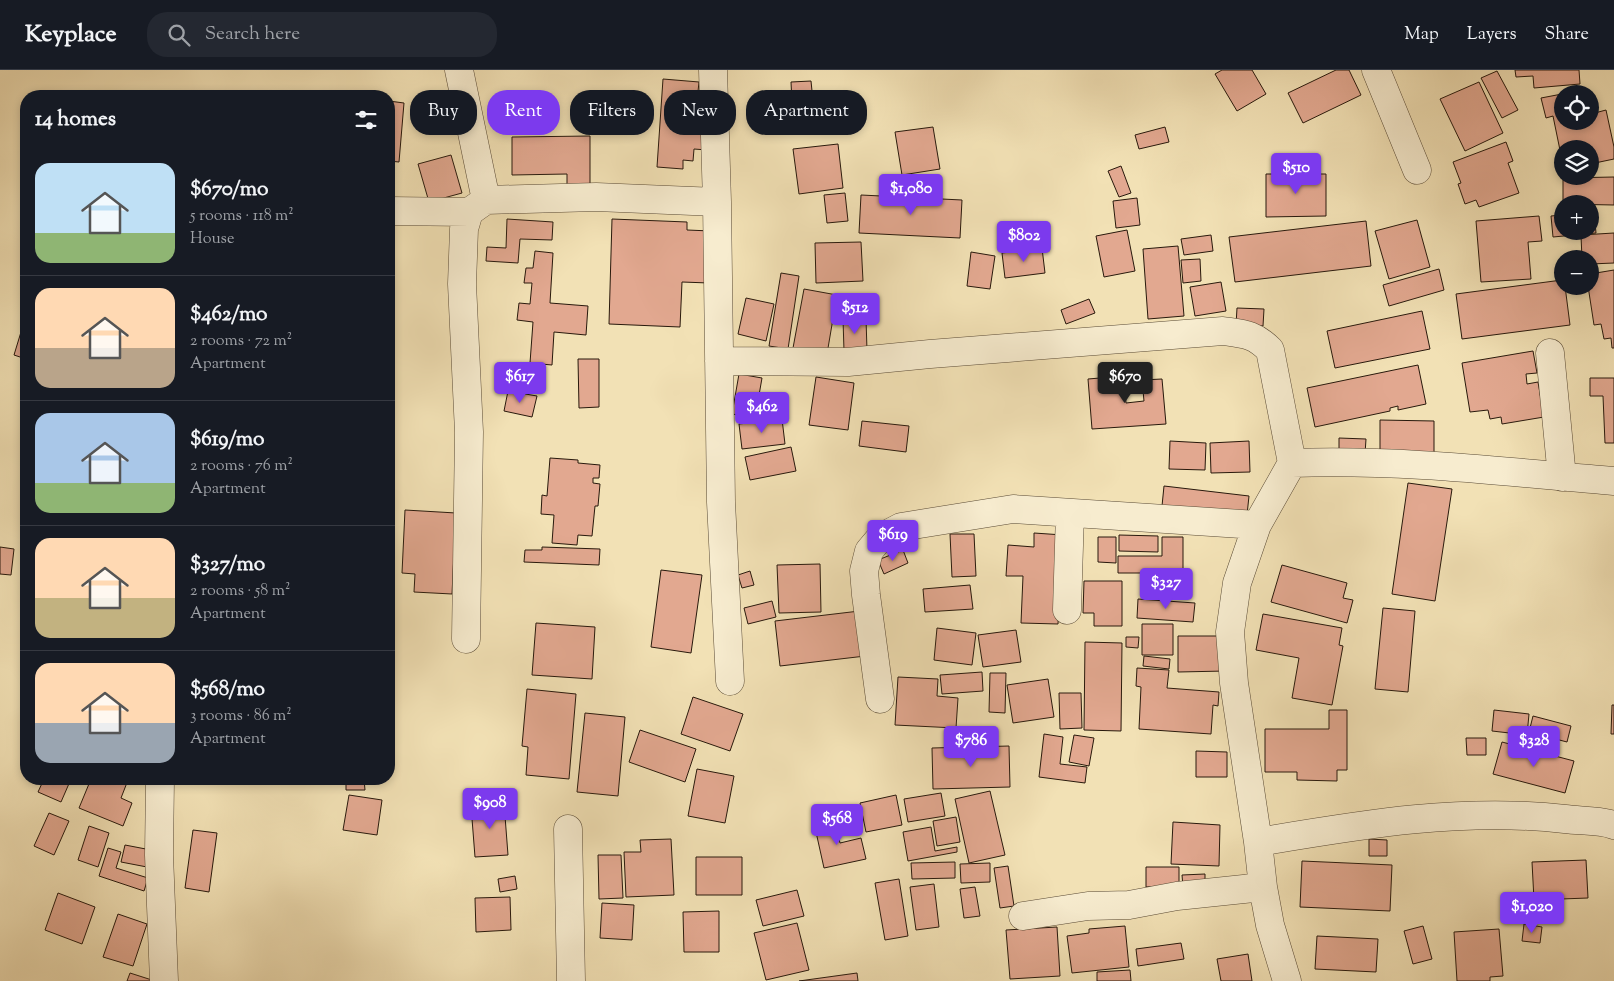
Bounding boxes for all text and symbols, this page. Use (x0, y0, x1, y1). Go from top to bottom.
search box (147, 12, 497, 57)
text: Keyplace (25, 18, 117, 52)
icon: search (165, 21, 193, 49)
text: Search here (205, 21, 300, 48)
text: Map (1404, 22, 1439, 48)
text: Layers (1467, 22, 1517, 48)
text: Share (1545, 22, 1589, 48)
map controls (1554, 85, 1599, 295)
button: locate (1554, 85, 1599, 130)
chip: Buy (410, 90, 477, 135)
chip: Rent (487, 90, 560, 135)
chip: Filters (570, 90, 654, 135)
chip: New (664, 90, 736, 135)
chip: Apartment (746, 90, 867, 135)
text: 14 homes (35, 105, 116, 135)
icon: filters (352, 106, 380, 134)
button: layers (1554, 140, 1599, 185)
pin: $510 (1266, 152, 1326, 195)
text: $510 (1282, 157, 1310, 180)
pin: $1,080 (870, 174, 952, 216)
text: $670/mo (190, 175, 268, 205)
text: $1,080 (890, 178, 932, 201)
icon: home (75, 183, 135, 243)
button: + (1554, 195, 1599, 240)
text: 5 rooms · 118 m² (190, 205, 294, 228)
pin: $802 (994, 220, 1054, 263)
text: $802 (1008, 225, 1040, 248)
text: House (190, 228, 234, 251)
button: − (1554, 250, 1599, 295)
pin: $512 (825, 292, 885, 335)
text: $512 (842, 297, 868, 320)
text: $462/mo (190, 300, 268, 330)
icon: home (75, 308, 135, 368)
text: 2 rooms · 72 m² (190, 330, 292, 353)
text: Apartment (190, 353, 266, 376)
pin: $617 (490, 362, 550, 404)
pin: $670 (1095, 362, 1155, 404)
text: $617 (505, 366, 535, 389)
text: $670 (1109, 366, 1141, 389)
pin: $462 (732, 392, 792, 434)
text: $462 (746, 396, 778, 419)
text: $619/mo (190, 425, 265, 455)
icon: home (75, 433, 135, 493)
text: 2 rooms · 76 m² (190, 455, 293, 478)
text: Apartment (190, 478, 266, 501)
pin: $619 (863, 520, 923, 562)
text: $619 (878, 524, 908, 547)
text: $327/mo (190, 550, 265, 580)
icon: home (75, 558, 135, 618)
pin: $327 (1136, 568, 1196, 610)
text: $327 (1151, 572, 1181, 595)
text: 2 rooms · 58 m² (190, 580, 290, 603)
text: Apartment (190, 603, 266, 626)
text: $568/mo (190, 675, 265, 705)
icon: home (75, 683, 135, 743)
text: 3 rooms · 86 m² (190, 705, 292, 728)
pin: $786 (941, 726, 1001, 768)
pin: $328 (1504, 726, 1564, 768)
text: Apartment (190, 728, 266, 751)
text: $786 (955, 730, 987, 753)
text: $328 (1519, 730, 1549, 753)
pin: $908 (460, 788, 520, 830)
text: $908 (474, 792, 506, 815)
pin: $568 (807, 804, 867, 846)
text: $568 (822, 808, 852, 831)
pin: $1,020 (1491, 892, 1573, 934)
text: $1,020 (1511, 896, 1553, 919)

